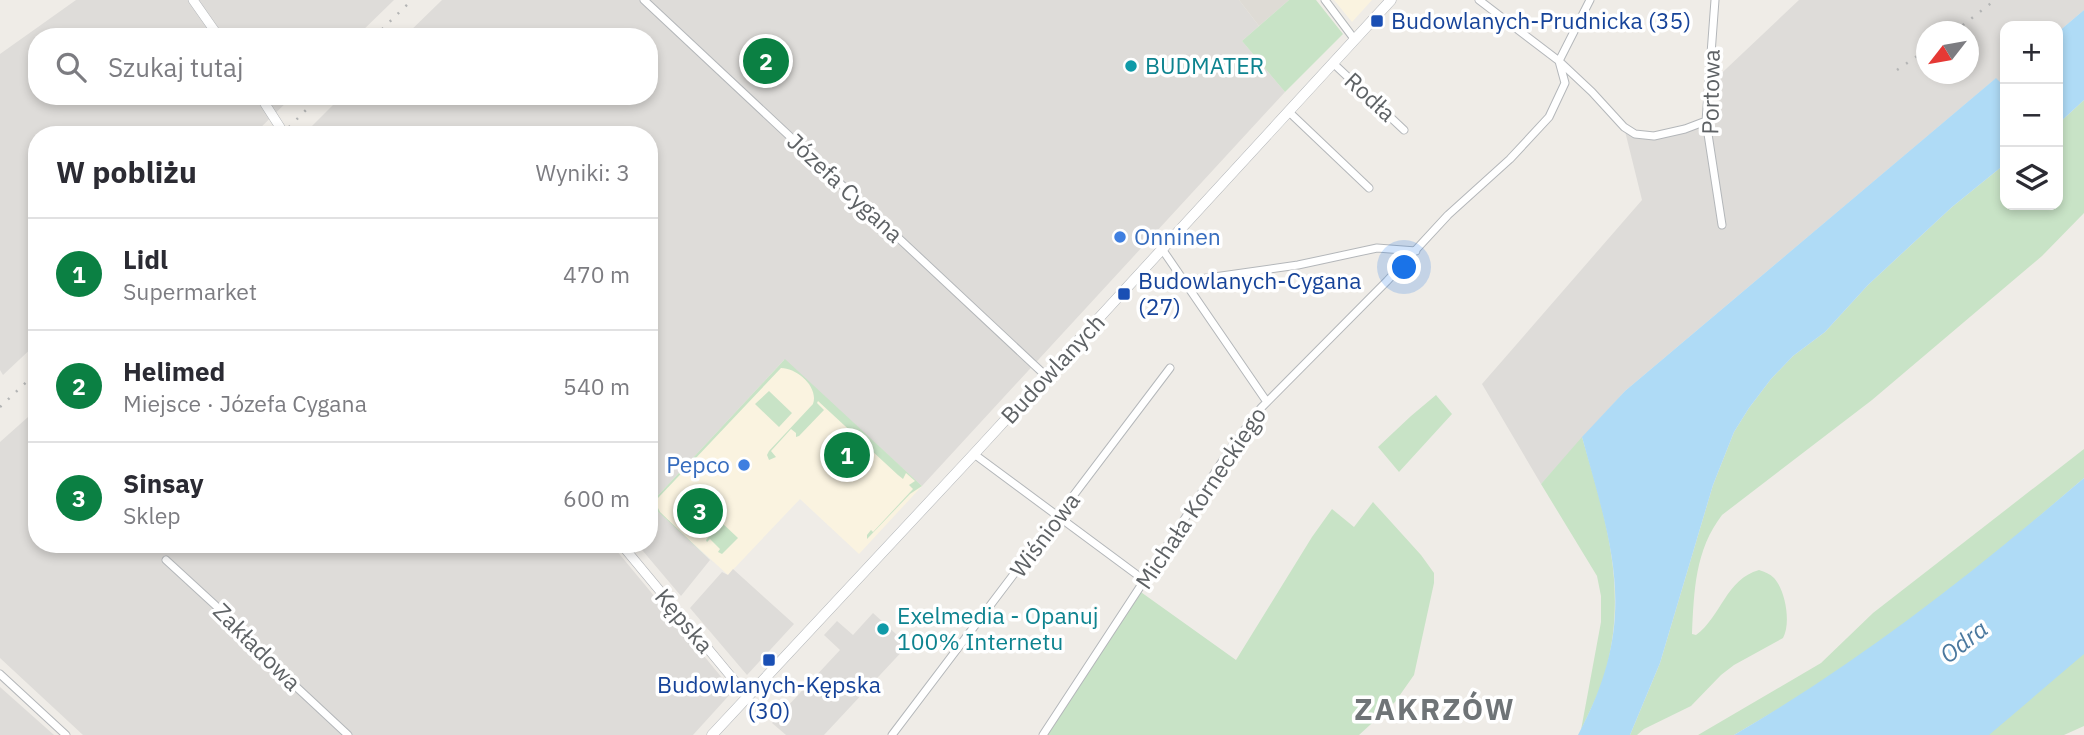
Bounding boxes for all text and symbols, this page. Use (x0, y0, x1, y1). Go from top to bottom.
place label: Budowlanych-Prudnicka (35) (1391, 5, 1691, 35)
marker: Budowlanych-Prudnicka (35) (1369, 13, 1385, 29)
north arrow (1916, 21, 1979, 84)
map controls (2000, 21, 2063, 210)
button: + (2000, 21, 2063, 84)
search box (28, 28, 658, 105)
pin: 2 (743, 35, 789, 87)
icon: search (52, 48, 90, 86)
street label: Portowa (1694, 49, 1726, 135)
text: Szukaj tutaj (108, 50, 243, 84)
place label: BUDMATER (1145, 50, 1264, 80)
marker: BUDMATER (1123, 58, 1139, 74)
street label: Rodła (1339, 65, 1403, 127)
button: − (2000, 84, 2063, 147)
street label: Józefa Cygana (782, 126, 910, 249)
button: layers (2000, 147, 2063, 210)
text: W pobliżu (56, 152, 197, 191)
text: Wyniki: 3 (535, 157, 630, 187)
place label: Onninen (1134, 221, 1221, 251)
marker: Onninen (1112, 229, 1128, 245)
text: Lidl (123, 242, 168, 276)
your location (1387, 250, 1421, 284)
text: 1 (72, 259, 86, 289)
text: 470 m (563, 259, 630, 289)
place label: Budowlanych-Cygana (27) (1138, 265, 1362, 321)
text: Supermarket (123, 276, 257, 306)
marker: Budowlanych-Cygana (27) (1116, 286, 1132, 302)
street label: Budowlanych (994, 307, 1111, 429)
text: Helimed (123, 354, 225, 388)
text: 2 (72, 371, 86, 401)
text: 540 m (563, 371, 630, 401)
text: Miejsce · Józefa Cygana (123, 388, 367, 418)
street label: Michała Korneckiego (1128, 401, 1272, 594)
pin: 1 (824, 429, 870, 481)
place label: Pepco (666, 449, 730, 479)
marker: Pepco (736, 457, 752, 473)
text: Sinsay (123, 466, 204, 500)
text: 3 (72, 483, 86, 513)
text: 600 m (563, 483, 630, 513)
pin: 3 (677, 485, 723, 537)
street label: Wiśniowa (1003, 486, 1086, 583)
text: Sklep (123, 500, 181, 530)
street label: Kępska (649, 582, 721, 659)
street label: Zakładowa (207, 596, 308, 697)
place label: Exelmedia - Opanuj 100% Internetu (897, 600, 1099, 656)
water label: Odra (1933, 612, 1994, 670)
marker: Exelmedia - Opanuj 100% Internetu (875, 621, 891, 637)
marker: Budowlanych-Kępska (30) (761, 652, 777, 668)
place label: Budowlanych-Kępska (30) (657, 669, 881, 725)
district label: ZAKRZÓW (1354, 689, 1516, 728)

